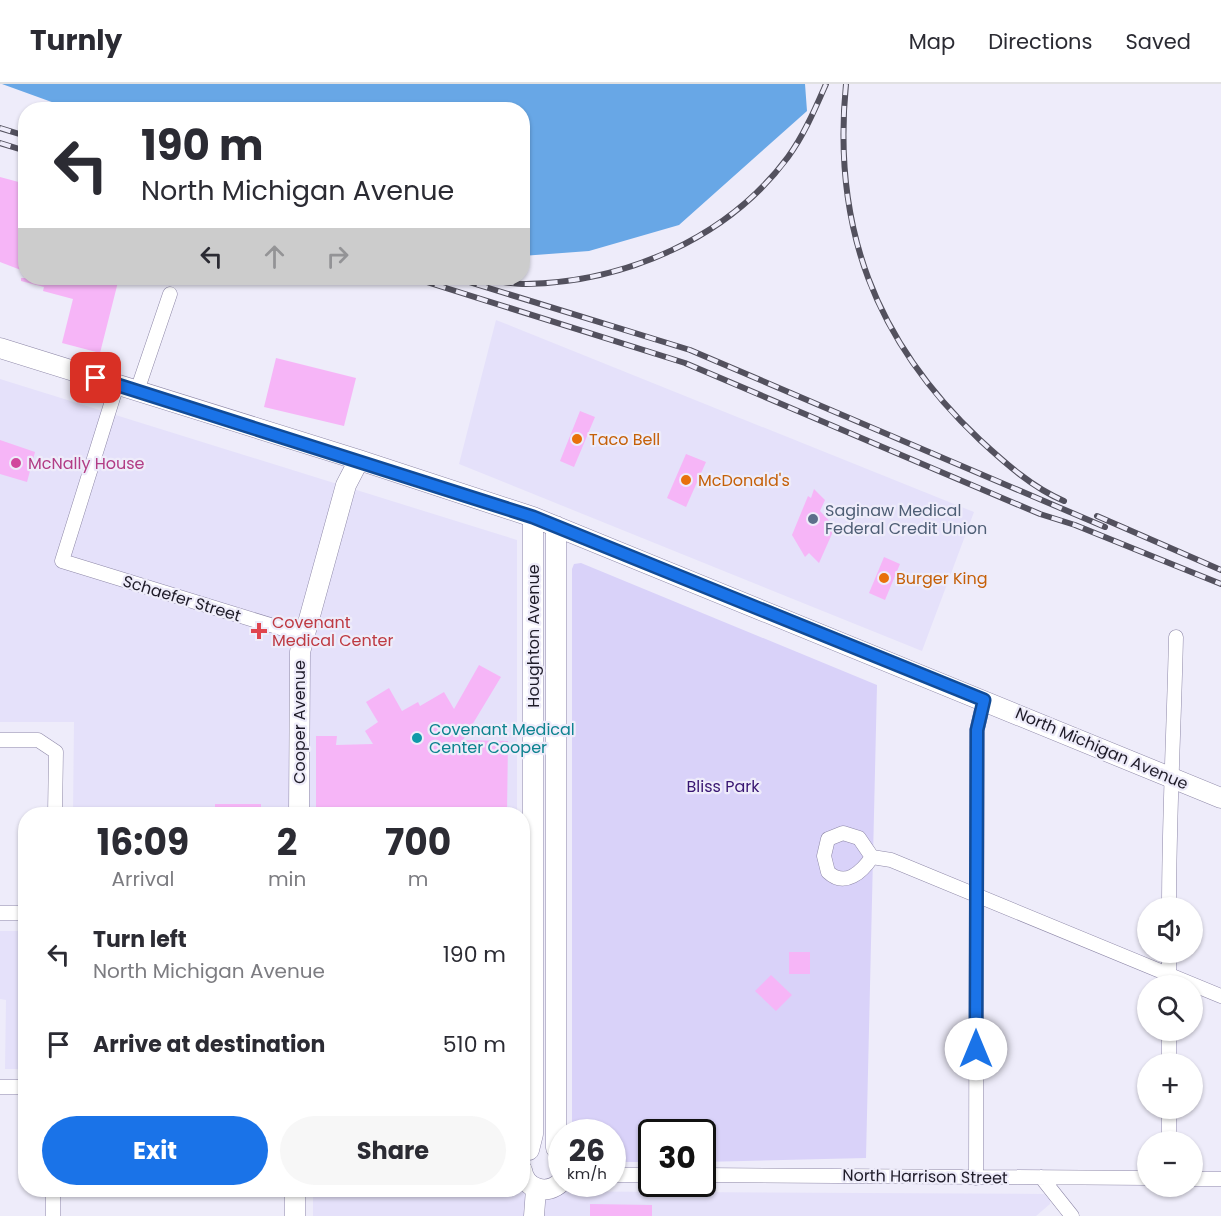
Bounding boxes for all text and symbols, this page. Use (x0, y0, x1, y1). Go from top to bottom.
text: Turnly (30, 21, 122, 60)
text: Map (909, 27, 955, 56)
text: Directions (988, 27, 1092, 56)
text: Saved (1125, 27, 1191, 56)
text: 190 m (141, 116, 263, 175)
icon: left (42, 126, 120, 204)
text: North Michigan Avenue (141, 172, 454, 209)
icon: left (195, 240, 228, 273)
icon: ahead (258, 240, 291, 273)
icon: right (321, 240, 354, 273)
pin (70, 352, 121, 403)
icon: arrive (79, 361, 112, 394)
place label: Taco Bell (589, 428, 660, 451)
marker: Taco Bell (570, 432, 584, 446)
place label: McNally House (28, 452, 145, 475)
marker: McNally House (9, 456, 23, 470)
place label: McDonald's (698, 469, 790, 492)
marker: McDonald's (679, 473, 693, 487)
place label: Saginaw Medical Federal Credit Union (825, 499, 987, 540)
marker: Saginaw Medical Federal Credit Union (806, 512, 820, 526)
street label: Houghton Avenue (522, 564, 545, 708)
place label: Burger King (896, 567, 988, 590)
street label: Schaefer Street (120, 570, 244, 627)
marker: Burger King (877, 571, 891, 585)
place label: Covenant Medical Center (272, 611, 393, 652)
marker: Covenant Medical Center (250, 622, 268, 640)
street label: Cooper Avenue (288, 660, 311, 784)
street label: North Michigan Avenue (1012, 702, 1192, 795)
place label: Covenant Medical Center Cooper (429, 718, 575, 759)
marker: Covenant Medical Center Cooper (410, 731, 424, 745)
park label: Bliss Park (687, 775, 760, 798)
text: 16:09 (97, 817, 189, 868)
text: 2 (277, 817, 297, 868)
text: 700 (385, 817, 451, 868)
text: Arrival (111, 865, 174, 893)
text: min (268, 865, 306, 893)
text: m (408, 865, 428, 893)
map controls (1137, 897, 1203, 1197)
button: sound (1137, 897, 1203, 963)
text: Turn left (93, 924, 187, 955)
icon: left (42, 938, 75, 971)
text: 190 m (443, 939, 506, 970)
text: North Michigan Avenue (93, 957, 325, 985)
button: search (1137, 975, 1203, 1041)
position arrow (944, 1017, 1008, 1081)
icon: arrive (42, 1028, 75, 1061)
text: Arrive at destination (93, 1029, 325, 1060)
text: 510 m (443, 1029, 506, 1060)
button: + (1137, 1053, 1203, 1119)
button: Exit (42, 1116, 268, 1185)
button: Share (280, 1116, 506, 1185)
speed limit sign: 30 (638, 1119, 716, 1197)
text: 26 (569, 1129, 605, 1172)
button: − (1137, 1131, 1203, 1197)
text: km/h (567, 1163, 607, 1184)
street label: North Harrison Street (842, 1164, 1008, 1189)

